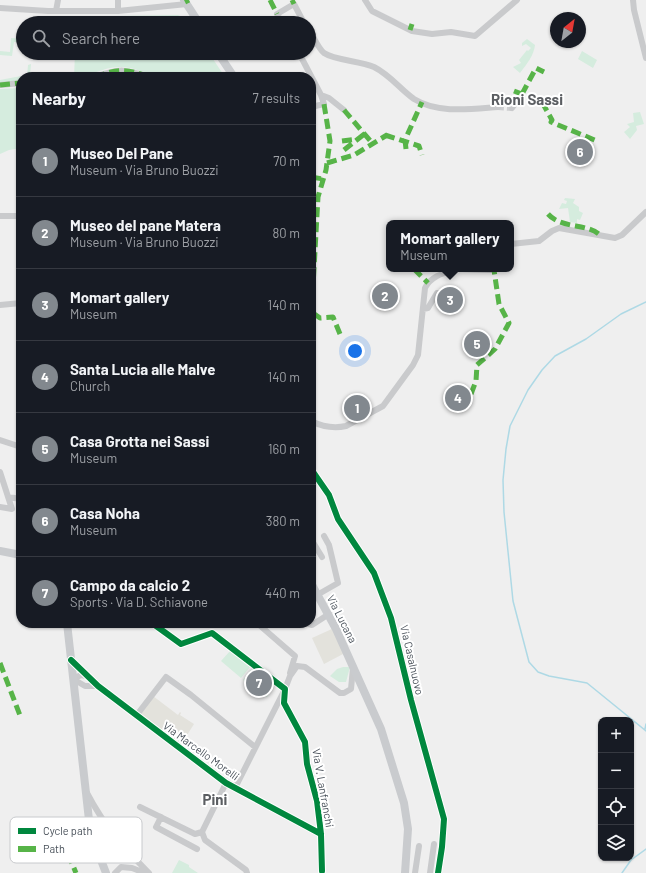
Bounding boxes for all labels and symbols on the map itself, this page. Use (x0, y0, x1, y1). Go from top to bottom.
north arrow (550, 12, 586, 48)
district label: Rioni Sassi (491, 90, 563, 108)
pin: 6 (567, 137, 593, 167)
pin: 2 (372, 281, 398, 311)
pin: 3 (437, 285, 463, 315)
pin: 5 (464, 329, 490, 359)
your location (345, 341, 365, 361)
pin: 4 (445, 383, 471, 413)
pin: 1 (344, 393, 370, 423)
street label: Via Lucana (325, 593, 360, 645)
street label: Via Casalnuovo (398, 624, 427, 696)
pin: 7 (246, 668, 272, 698)
street label: Via Marcello Morelli (161, 719, 242, 783)
street label: Via V. Lanfranchi (310, 747, 337, 829)
district label: Pini (203, 790, 228, 808)
legend (10, 817, 142, 863)
text: Cycle path (43, 824, 93, 837)
text: Path (43, 842, 65, 855)

